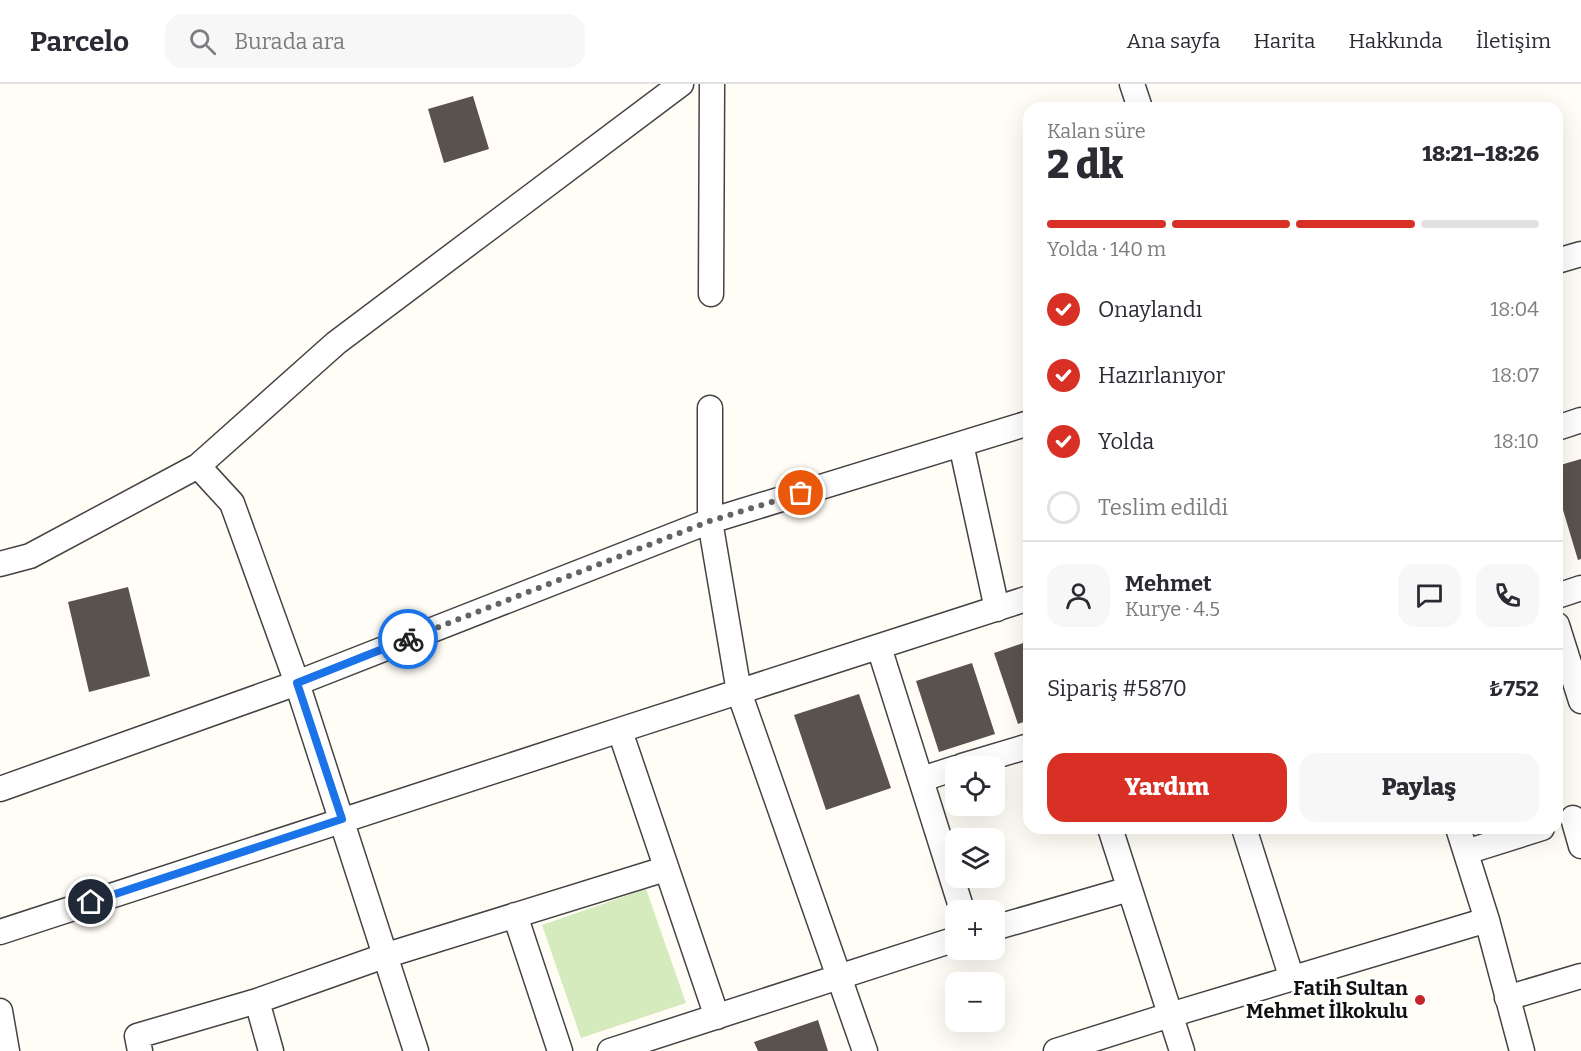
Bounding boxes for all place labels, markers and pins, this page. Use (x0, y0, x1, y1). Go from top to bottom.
pin (775, 467, 826, 518)
pin (65, 876, 116, 927)
place label: Fatih Sultan Mehmet İlkokulu (1246, 976, 1408, 1023)
marker: Fatih Sultan Mehmet İlkokulu (1413, 993, 1427, 1007)

